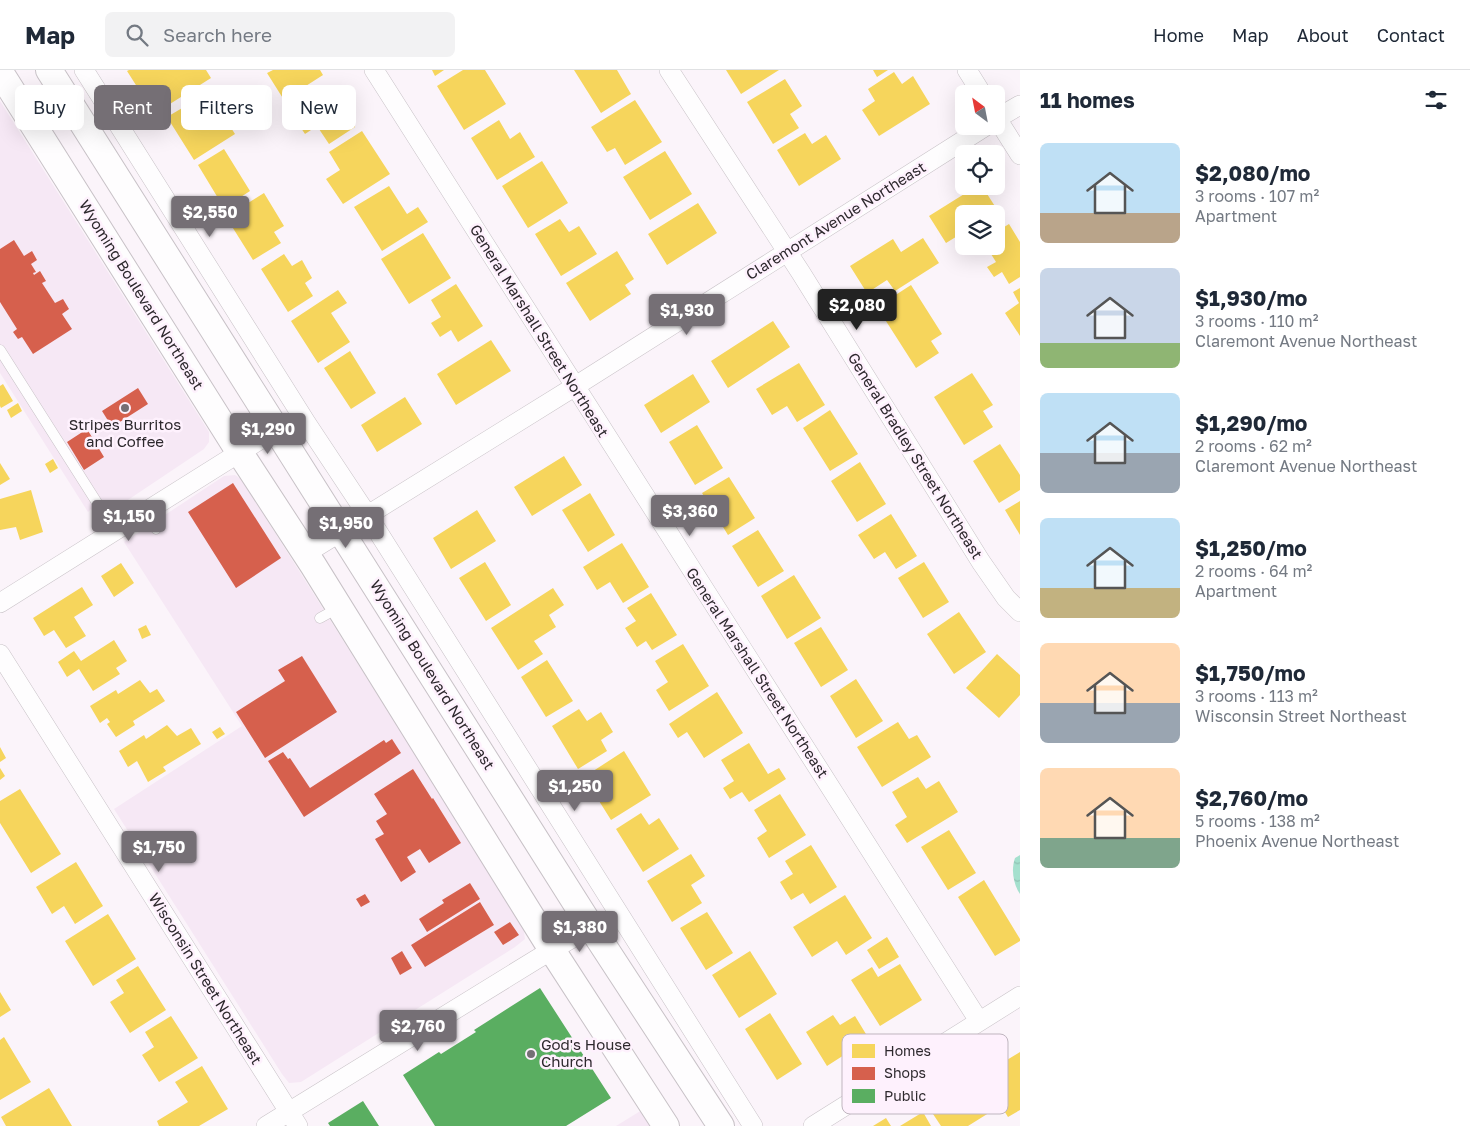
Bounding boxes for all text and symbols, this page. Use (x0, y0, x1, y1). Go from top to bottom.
search box (105, 12, 455, 57)
text: Map (25, 20, 75, 49)
icon: search (123, 21, 151, 49)
text: Search here (163, 23, 272, 46)
text: Home (1153, 24, 1204, 46)
text: Map (1232, 24, 1269, 46)
text: About (1297, 24, 1349, 46)
text: Contact (1377, 24, 1445, 46)
chip: Buy (15, 85, 84, 130)
chip: Rent (94, 85, 171, 130)
chip: Filters (181, 85, 272, 130)
chip: New (282, 85, 356, 130)
north arrow (955, 85, 1005, 135)
map controls (955, 85, 1005, 255)
icon: filters (1422, 86, 1450, 114)
text: 11 homes (1040, 87, 1135, 113)
button: locate (955, 145, 1005, 195)
street label: Claremont Avenue Northeast (742, 157, 929, 283)
text: $2,080/mo (1195, 160, 1310, 186)
icon: home (1080, 163, 1140, 223)
text: 3 rooms · 107 m² (1195, 186, 1319, 206)
street label: Wyoming Boulevard Northeast (76, 196, 208, 393)
pin: $2,550 (169, 196, 251, 238)
text: $2,550 (182, 202, 238, 222)
button: layers (955, 205, 1005, 255)
text: Apartment (1195, 206, 1277, 226)
street label: General Marshall Street Northeast (467, 221, 613, 440)
text: $1,930/mo (1195, 285, 1307, 311)
pin: $2,080 (816, 288, 898, 331)
icon: home (1080, 288, 1140, 348)
pin: $1,930 (646, 294, 728, 336)
text: $2,080 (829, 295, 885, 315)
text: $1,930 (660, 300, 714, 320)
text: 3 rooms · 110 m² (1195, 311, 1318, 331)
text: Claremont Avenue Northeast (1195, 331, 1417, 351)
street label: General Bradley Street Northeast (845, 349, 987, 562)
marker: Stripes Burritos and Coffee (119, 402, 131, 414)
text: $1,290/mo (1195, 410, 1307, 436)
pin: $1,290 (227, 412, 309, 455)
icon: home (1080, 413, 1140, 473)
place label: Stripes Burritos and Coffee (69, 415, 181, 450)
text: $1,290 (241, 419, 295, 439)
text: 2 rooms · 62 m² (1195, 436, 1312, 456)
text: Claremont Avenue Northeast (1195, 456, 1417, 476)
pin: $3,360 (649, 494, 731, 537)
pin: $1,150 (88, 500, 170, 542)
text: $3,360 (662, 501, 718, 521)
text: $1,150 (103, 506, 155, 526)
pin: $1,950 (305, 506, 387, 549)
text: $1,950 (319, 513, 373, 533)
text: $1,250/mo (1195, 535, 1307, 561)
icon: home (1080, 538, 1140, 598)
text: 2 rooms · 64 m² (1195, 561, 1312, 581)
street label: General Marshall Street Northeast (683, 564, 833, 781)
street label: Wyoming Boulevard Northeast (367, 576, 499, 773)
text: Apartment (1195, 581, 1277, 601)
text: $1,750/mo (1195, 660, 1306, 686)
icon: home (1080, 663, 1140, 723)
text: 3 rooms · 113 m² (1195, 686, 1318, 706)
text: Wisconsin Street Northeast (1195, 706, 1407, 726)
pin: $1,250 (534, 770, 616, 812)
text: $1,250 (548, 776, 602, 796)
text: $2,760/mo (1195, 785, 1308, 811)
icon: home (1080, 788, 1140, 848)
text: 5 rooms · 138 m² (1195, 811, 1320, 831)
pin: $1,750 (118, 830, 200, 873)
text: Phoenix Avenue Northeast (1195, 831, 1399, 851)
text: $1,750 (133, 837, 185, 857)
street label: Wisconsin Street Northeast (146, 889, 266, 1068)
pin: $1,380 (539, 910, 621, 953)
text: $1,380 (553, 917, 607, 937)
pin: $2,760 (377, 1010, 459, 1052)
text: $2,760 (391, 1016, 445, 1036)
legend (842, 1034, 1008, 1114)
place label: God's House Church (541, 1035, 631, 1070)
text: Homes (884, 1042, 931, 1059)
marker: God's House Church (525, 1048, 537, 1060)
text: Shops (884, 1064, 926, 1081)
text: Public (884, 1087, 926, 1104)

